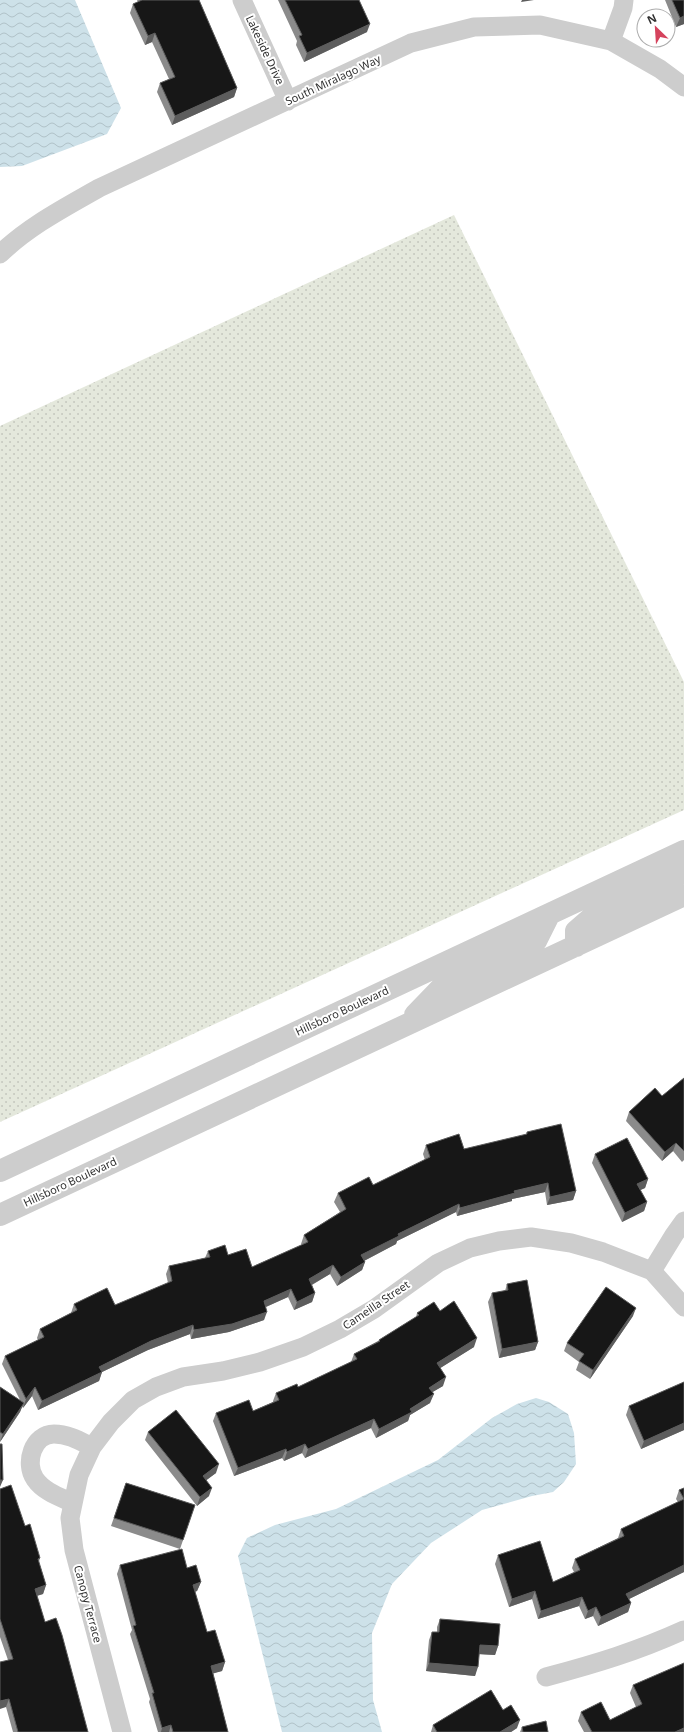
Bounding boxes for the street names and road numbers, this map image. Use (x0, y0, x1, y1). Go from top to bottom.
street label: Lakeside Drive (243, 13, 288, 87)
street label: South Miralago Way (283, 51, 383, 108)
street label: Hillsboro Boulevard (293, 982, 391, 1039)
street label: Hillsboro Boulevard (21, 1153, 119, 1210)
street label: Cameilla Street (339, 1277, 412, 1333)
street label: Canopy Terrace (71, 1563, 106, 1644)

